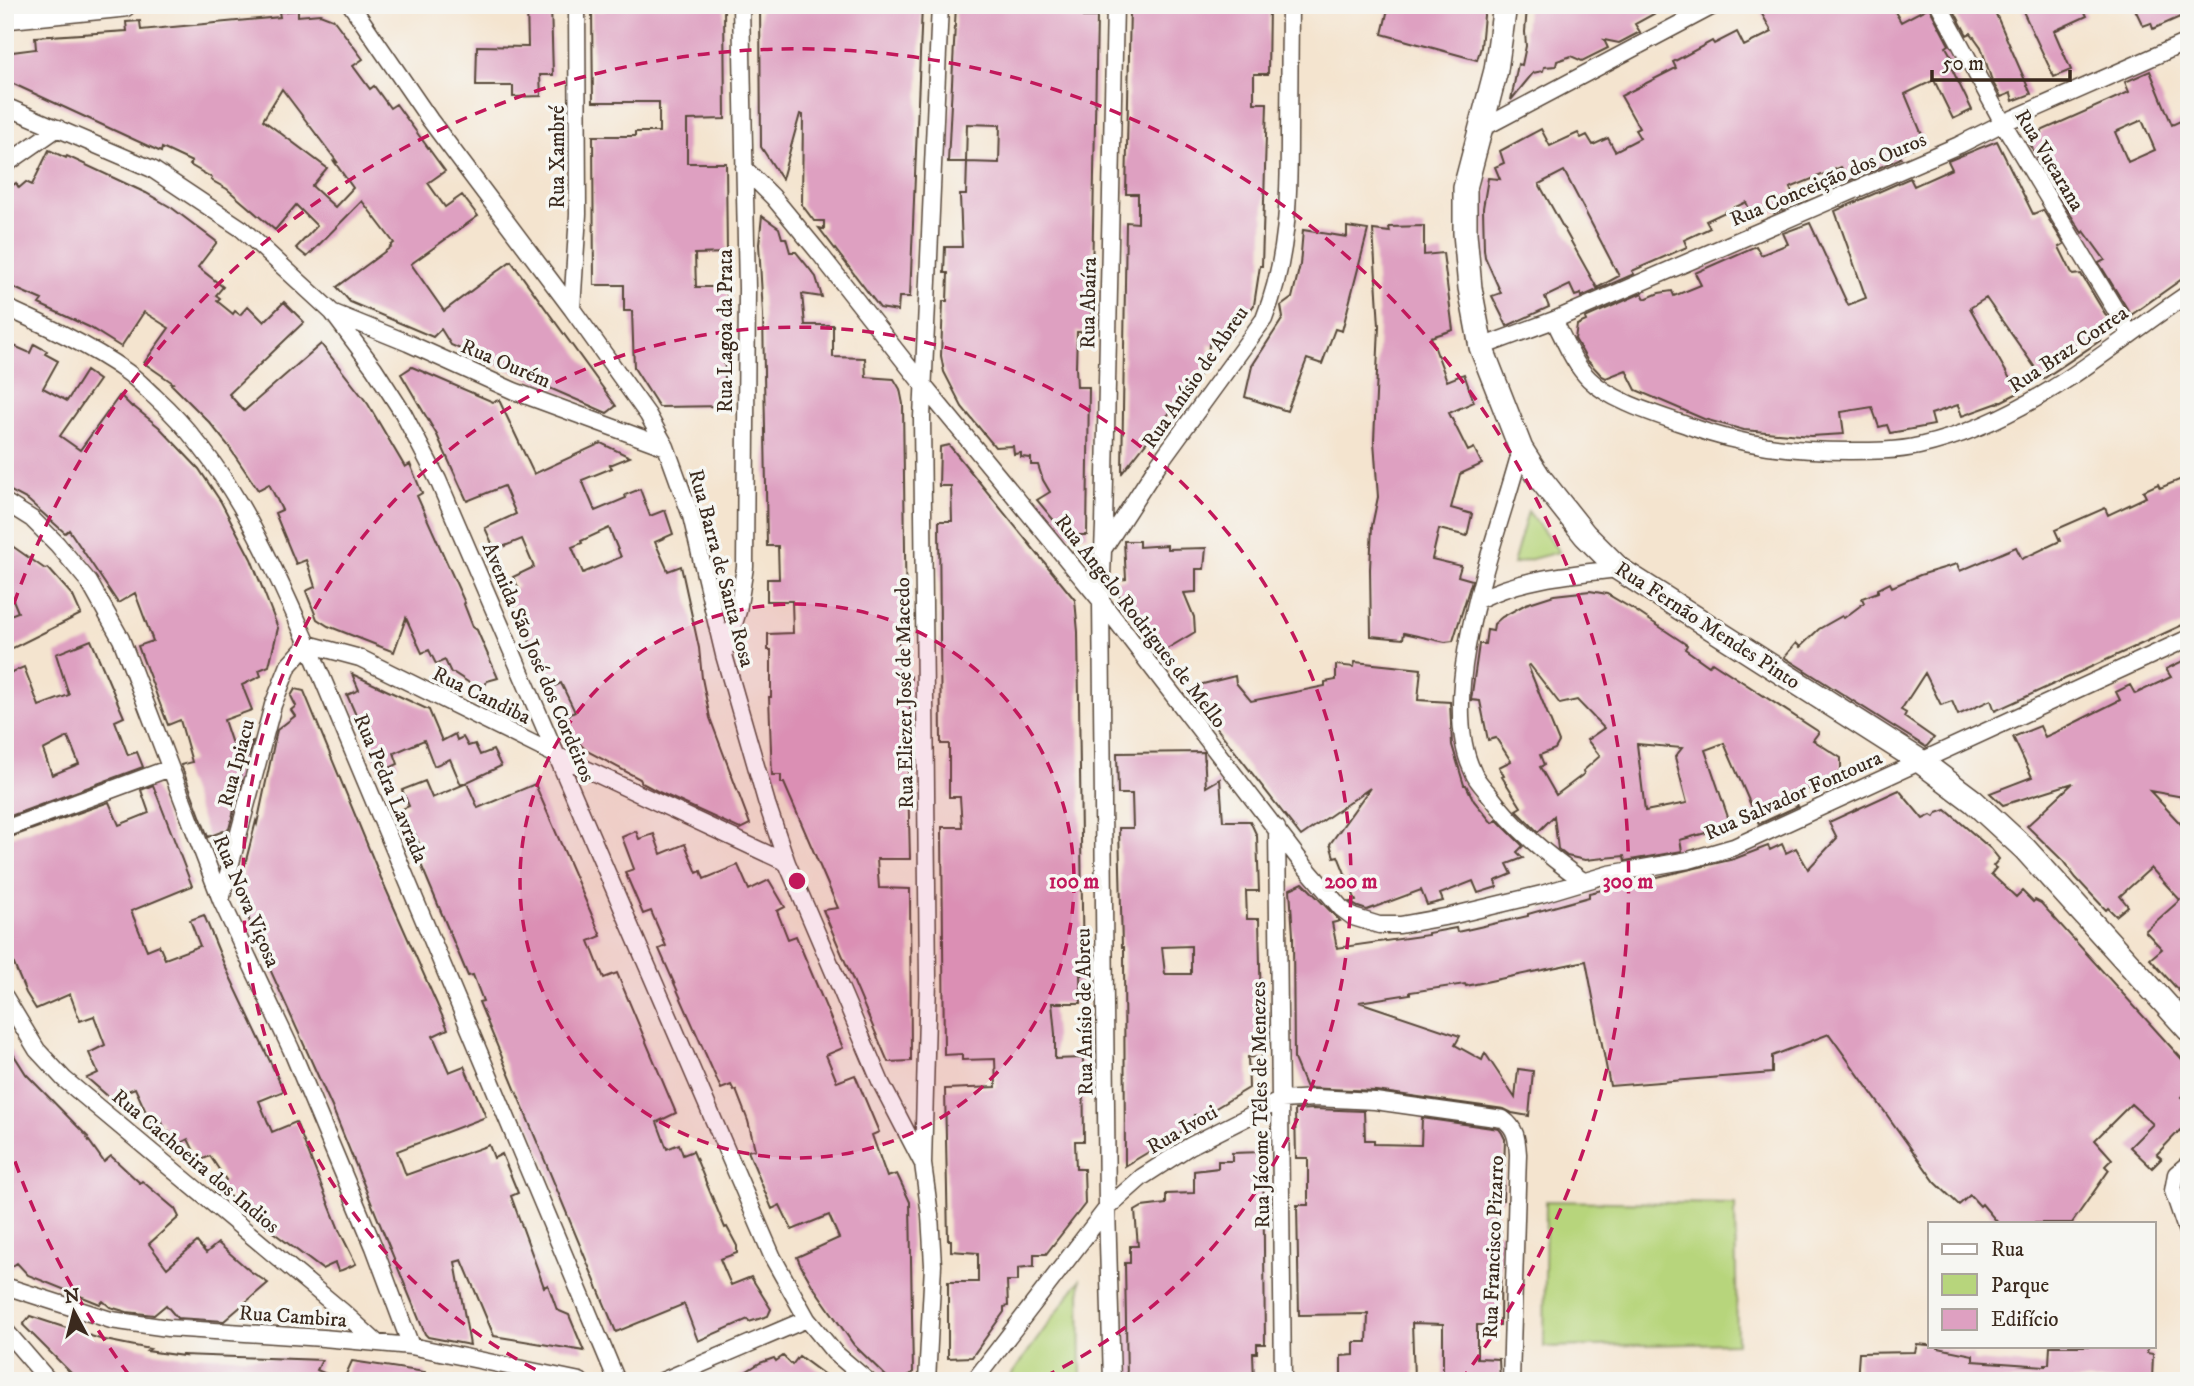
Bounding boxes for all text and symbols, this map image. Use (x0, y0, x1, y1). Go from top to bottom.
scale bar (1932, 38, 2070, 82)
text: 50 m (1942, 51, 1984, 77)
street label: Rua Xambré (545, 105, 571, 209)
street label: Rua Vuearana (2009, 105, 2090, 216)
street label: Rua Conceição dos Ouros (1726, 127, 1930, 233)
street label: Rua Lagoa da Prata (713, 249, 739, 413)
street label: Rua Abaíra (1075, 257, 1103, 349)
street label: Rua Braz Correa (2004, 300, 2133, 399)
street label: Rua Anísio de Abreu (1137, 301, 1255, 454)
street label: Rua Ourém (457, 333, 555, 394)
street label: Rua Barra de Santa Rosa (682, 467, 760, 670)
street label: Rua Angelo Rodrigues de Mello (1049, 510, 1232, 734)
street label: Avenida São José dos Cordeiros (476, 539, 600, 786)
street label: Rua Fernão Mendes Pinto (1610, 556, 1805, 695)
street label: Rua Eliezer José de Macedo (890, 577, 920, 809)
street label: Rua Candiba (428, 661, 535, 731)
street label: Rua Pedra Lavrada (347, 710, 433, 867)
street label: Rua Ipiacu (213, 716, 261, 810)
street label: Rua Salvador Fontoura (1701, 745, 1886, 847)
street label: Rua Nova Viçosa (207, 831, 286, 971)
centre of rings (785, 869, 809, 893)
text: 100 m (1049, 869, 1099, 895)
text: 200 m (1324, 869, 1378, 895)
text: 300 m (1603, 869, 1654, 895)
street label: Rua Anísio de Abreu (1071, 928, 1099, 1096)
street label: Rua Jácome Téles de Menezes (1246, 981, 1276, 1229)
street label: Rua Cachoeira dos Indios (106, 1084, 284, 1239)
street label: Rua Ivoti (1143, 1099, 1222, 1160)
street label: Rua Francisco Pizarro (1478, 1155, 1510, 1339)
legend (1928, 1222, 2156, 1348)
text: Rua (1991, 1237, 2024, 1263)
text: Parque (1991, 1273, 2049, 1299)
north arrow (38, 1278, 108, 1348)
text: N (63, 1284, 82, 1309)
street label: Rua Cambira (238, 1300, 348, 1334)
text: Edifício (1991, 1307, 2059, 1333)

